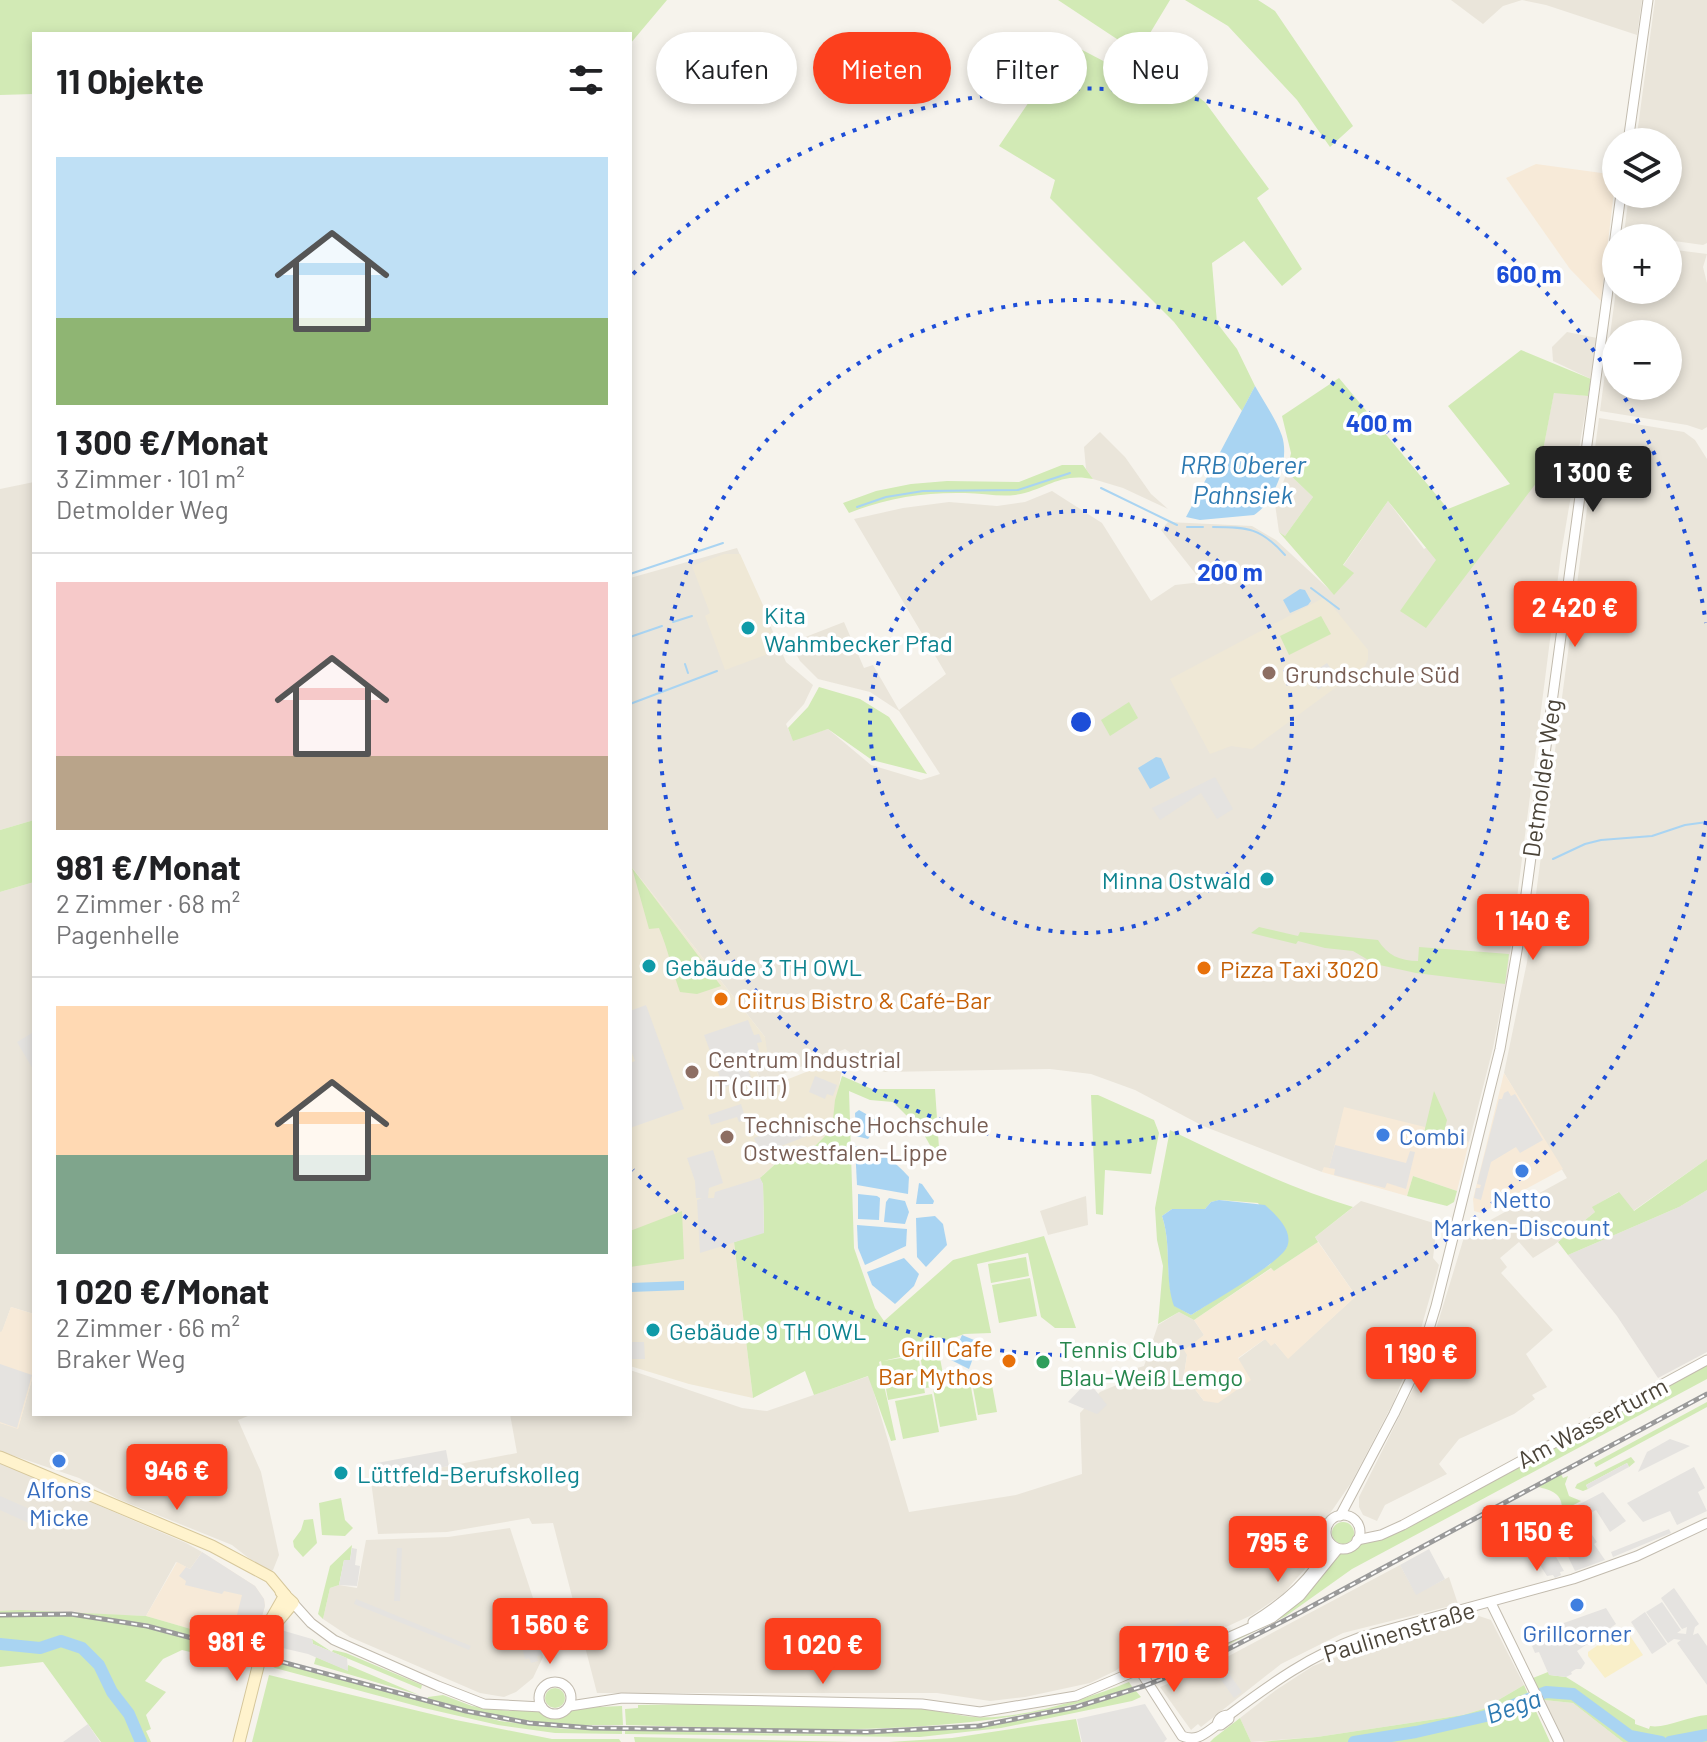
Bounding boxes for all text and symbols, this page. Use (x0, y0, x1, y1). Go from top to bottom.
chip: Kaufen (656, 32, 797, 104)
chip: Mieten (813, 32, 951, 104)
chip: Filter (967, 32, 1087, 104)
chip: Neu (1103, 32, 1208, 104)
icon: filters (564, 58, 608, 102)
text: 11 Objekte (56, 60, 204, 101)
map controls (1602, 128, 1682, 400)
button: layers (1602, 128, 1682, 208)
icon: home (260, 209, 404, 353)
button: + (1602, 224, 1682, 304)
text: 600 m (1496, 259, 1562, 288)
button: − (1602, 320, 1682, 400)
text: 400 m (1346, 408, 1412, 437)
text: 1 300 €/Monat (56, 421, 269, 462)
pin: 1 300 € (1519, 446, 1667, 514)
water label: RRB Oberer Pahnsiek (1180, 448, 1307, 509)
text: 1 300 € (1553, 456, 1633, 487)
text: 3 Zimmer · 101 m² (56, 462, 245, 493)
text: Detmolder Weg (56, 493, 229, 524)
text: 200 m (1197, 557, 1263, 586)
pin: 2 420 € (1501, 581, 1649, 649)
text: 2 420 € (1532, 591, 1618, 622)
place label: Kita Wahmbecker Pfad (764, 600, 953, 657)
marker: Kita Wahmbecker Pfad (739, 619, 757, 637)
icon: home (260, 634, 404, 778)
place label: Grundschule Süd (1285, 659, 1460, 688)
marker: Grundschule Süd (1260, 664, 1278, 682)
street label: Detmolder Weg (1516, 697, 1566, 859)
centre of rings (1067, 708, 1095, 736)
text: 981 €/Monat (56, 846, 241, 887)
place label: Minna Ostwald (1102, 865, 1251, 894)
marker: Minna Ostwald (1258, 870, 1276, 888)
text: 2 Zimmer · 68 m² (56, 887, 240, 918)
pin: 1 140 € (1459, 894, 1607, 962)
text: 1 140 € (1495, 904, 1571, 935)
text: Pagenhelle (56, 918, 180, 949)
place label: Gebäude 3 TH OWL (665, 952, 862, 981)
place label: Pizza Taxi 3020 (1220, 954, 1379, 983)
marker: Gebäude 3 TH OWL (640, 957, 658, 975)
marker: Pizza Taxi 3020 (1195, 959, 1213, 977)
place label: Ciitrus Bistro & Café-Bar (737, 985, 991, 1014)
marker: Ciitrus Bistro & Café-Bar (712, 990, 730, 1008)
place label: Centrum Industrial IT (CIIT) (708, 1044, 901, 1101)
icon: home (260, 1058, 404, 1202)
marker: Centrum Industrial IT (CIIT) (683, 1063, 701, 1081)
place label: Technische Hochschule Ostwestfalen-Lippe (743, 1109, 989, 1166)
place label: Combi (1399, 1121, 1466, 1150)
marker: Combi (1374, 1126, 1392, 1144)
marker: Technische Hochschule Ostwestfalen-Lippe (718, 1128, 736, 1146)
marker: Netto Marken-Discount (1513, 1162, 1531, 1180)
place label: Netto Marken-Discount (1433, 1184, 1611, 1241)
text: 1 020 €/Monat (56, 1270, 269, 1311)
text: 2 Zimmer · 66 m² (56, 1311, 240, 1342)
place label: Gebäude 9 TH OWL (669, 1316, 866, 1345)
marker: Gebäude 9 TH OWL (644, 1321, 662, 1339)
pin: 1 190 € (1347, 1327, 1495, 1395)
place label: Grill Cafe Bar Mythos (878, 1333, 993, 1390)
place label: Tennis Club Blau-Weiß Lemgo (1059, 1334, 1243, 1391)
text: 1 190 € (1384, 1337, 1458, 1368)
text: Braker Weg (56, 1342, 185, 1373)
marker: Grill Cafe Bar Mythos (1000, 1352, 1018, 1370)
marker: Tennis Club Blau-Weiß Lemgo (1034, 1353, 1052, 1371)
street label: Am Wasserturm (1512, 1370, 1672, 1474)
pin: 946 € (121, 1444, 233, 1512)
marker: Alfons Micke (50, 1452, 68, 1470)
text: 946 € (144, 1454, 210, 1485)
place label: Lüttfeld-Berufskolleg (357, 1459, 580, 1488)
marker: Lüttfeld-Berufskolleg (332, 1464, 350, 1482)
place label: Alfons Micke (26, 1474, 92, 1531)
pin: 1 150 € (1463, 1505, 1611, 1573)
text: 1 150 € (1500, 1515, 1574, 1546)
pin: 795 € (1222, 1516, 1334, 1584)
text: 795 € (1247, 1526, 1309, 1557)
street label: Paulinenstraße (1320, 1594, 1478, 1668)
marker: Grillcorner (1568, 1596, 1586, 1614)
pin: 1 560 € (476, 1598, 624, 1666)
text: 1 560 € (511, 1608, 589, 1639)
pin: 981 € (181, 1615, 293, 1683)
pin: 1 020 € (749, 1618, 897, 1686)
place label: Grillcorner (1522, 1618, 1632, 1647)
text: 981 € (208, 1625, 266, 1656)
pin: 1 710 € (1100, 1626, 1248, 1694)
text: 1 020 € (783, 1628, 863, 1659)
text: 1 710 € (1137, 1636, 1211, 1667)
water label: Bega (1481, 1681, 1545, 1729)

